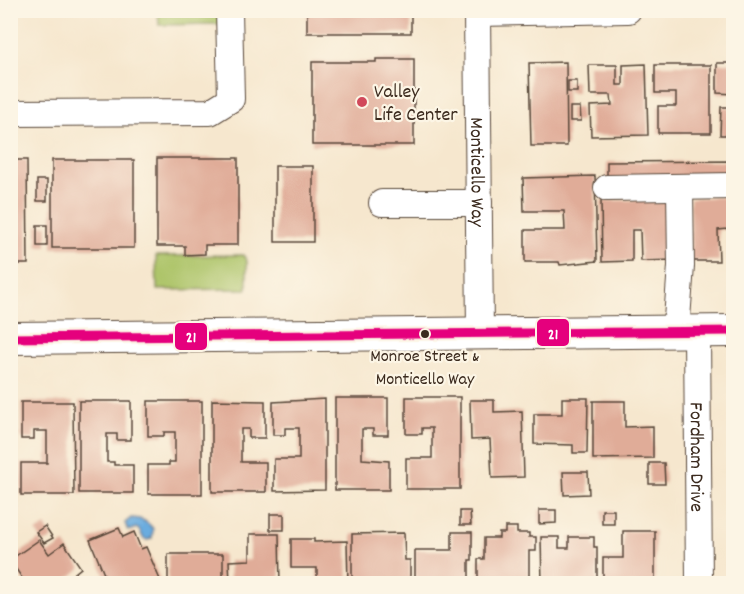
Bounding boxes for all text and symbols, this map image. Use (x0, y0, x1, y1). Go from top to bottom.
place label: Valley Life Center (374, 79, 458, 130)
marker: Valley Life Center (355, 95, 369, 109)
street label: Monticello Way (461, 117, 490, 228)
line badge: 21 (536, 318, 570, 347)
line badge: 21 (174, 322, 208, 351)
text: 21 (548, 324, 558, 347)
text: 21 (186, 327, 196, 350)
marker: Monroe Street & Monticello Way (419, 328, 431, 340)
place label: Monroe Street & Monticello Way (370, 345, 480, 393)
street label: Fordham Drive (681, 402, 709, 512)

